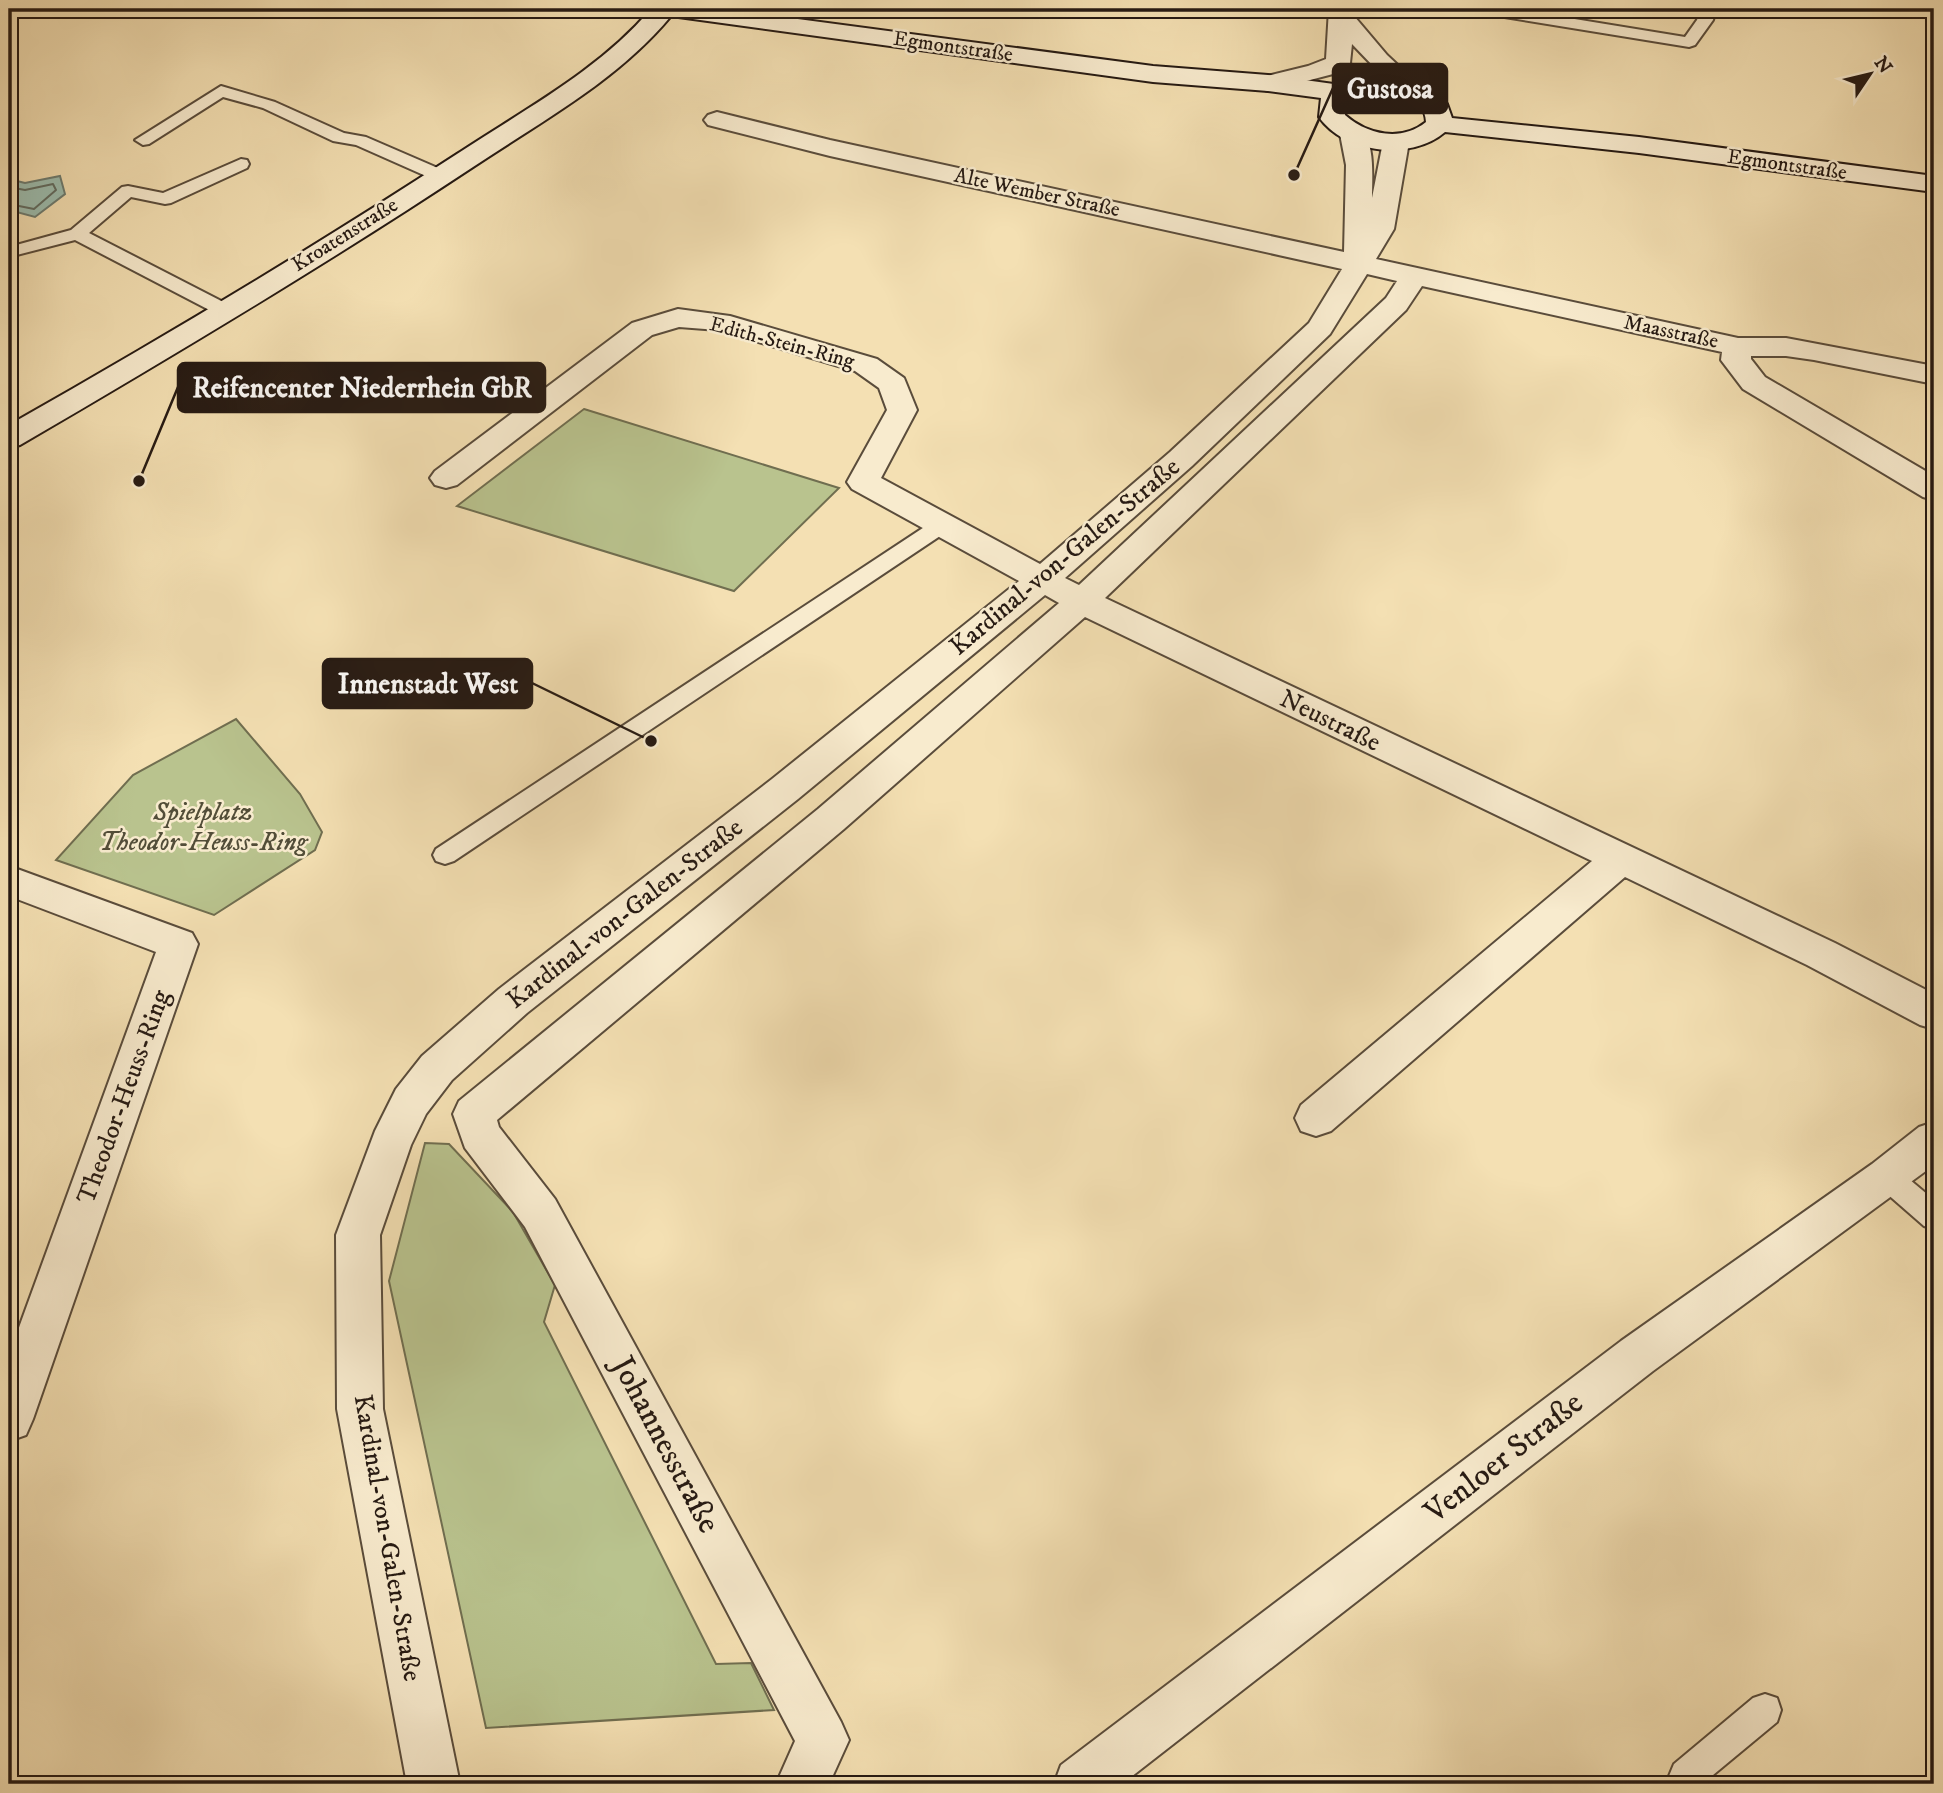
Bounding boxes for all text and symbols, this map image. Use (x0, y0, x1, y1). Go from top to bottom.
street label: Egmontstraße (892, 26, 1015, 68)
north arrow (1834, 38, 1904, 108)
text: N (1869, 52, 1897, 78)
callout: Gustosa (1333, 64, 1447, 113)
text: Gustosa (1347, 72, 1434, 107)
street label: Egmontstraße (1726, 144, 1849, 186)
street label: Alte Wember Straße (952, 163, 1123, 223)
street label: Kroatenstraße (287, 192, 403, 278)
street label: Maasstraße (1621, 309, 1721, 355)
street label: Edith-Stein-Ring (707, 311, 858, 375)
callout: Reifencenter Niederrhein GbR (178, 363, 545, 412)
text: Reifencenter Niederrhein GbR (192, 371, 532, 406)
street label: Kardinal-von-Galen-Straße (943, 451, 1187, 663)
callout: Innenstadt West (323, 659, 532, 708)
text: Innenstadt West (338, 667, 518, 702)
street label: Neustraße (1274, 682, 1386, 760)
park label: Spielplatz Theodor-Heuss-Ring (99, 796, 309, 859)
street label: Kardinal-von-Galen-Straße (500, 812, 750, 1016)
street label: Theodor-Heuss-Ring (70, 985, 178, 1209)
street label: Johannesstraße (600, 1347, 728, 1540)
street label: Venloer Straße (1416, 1384, 1591, 1533)
street label: Kardinal-von-Galen-Straße (346, 1392, 428, 1684)

